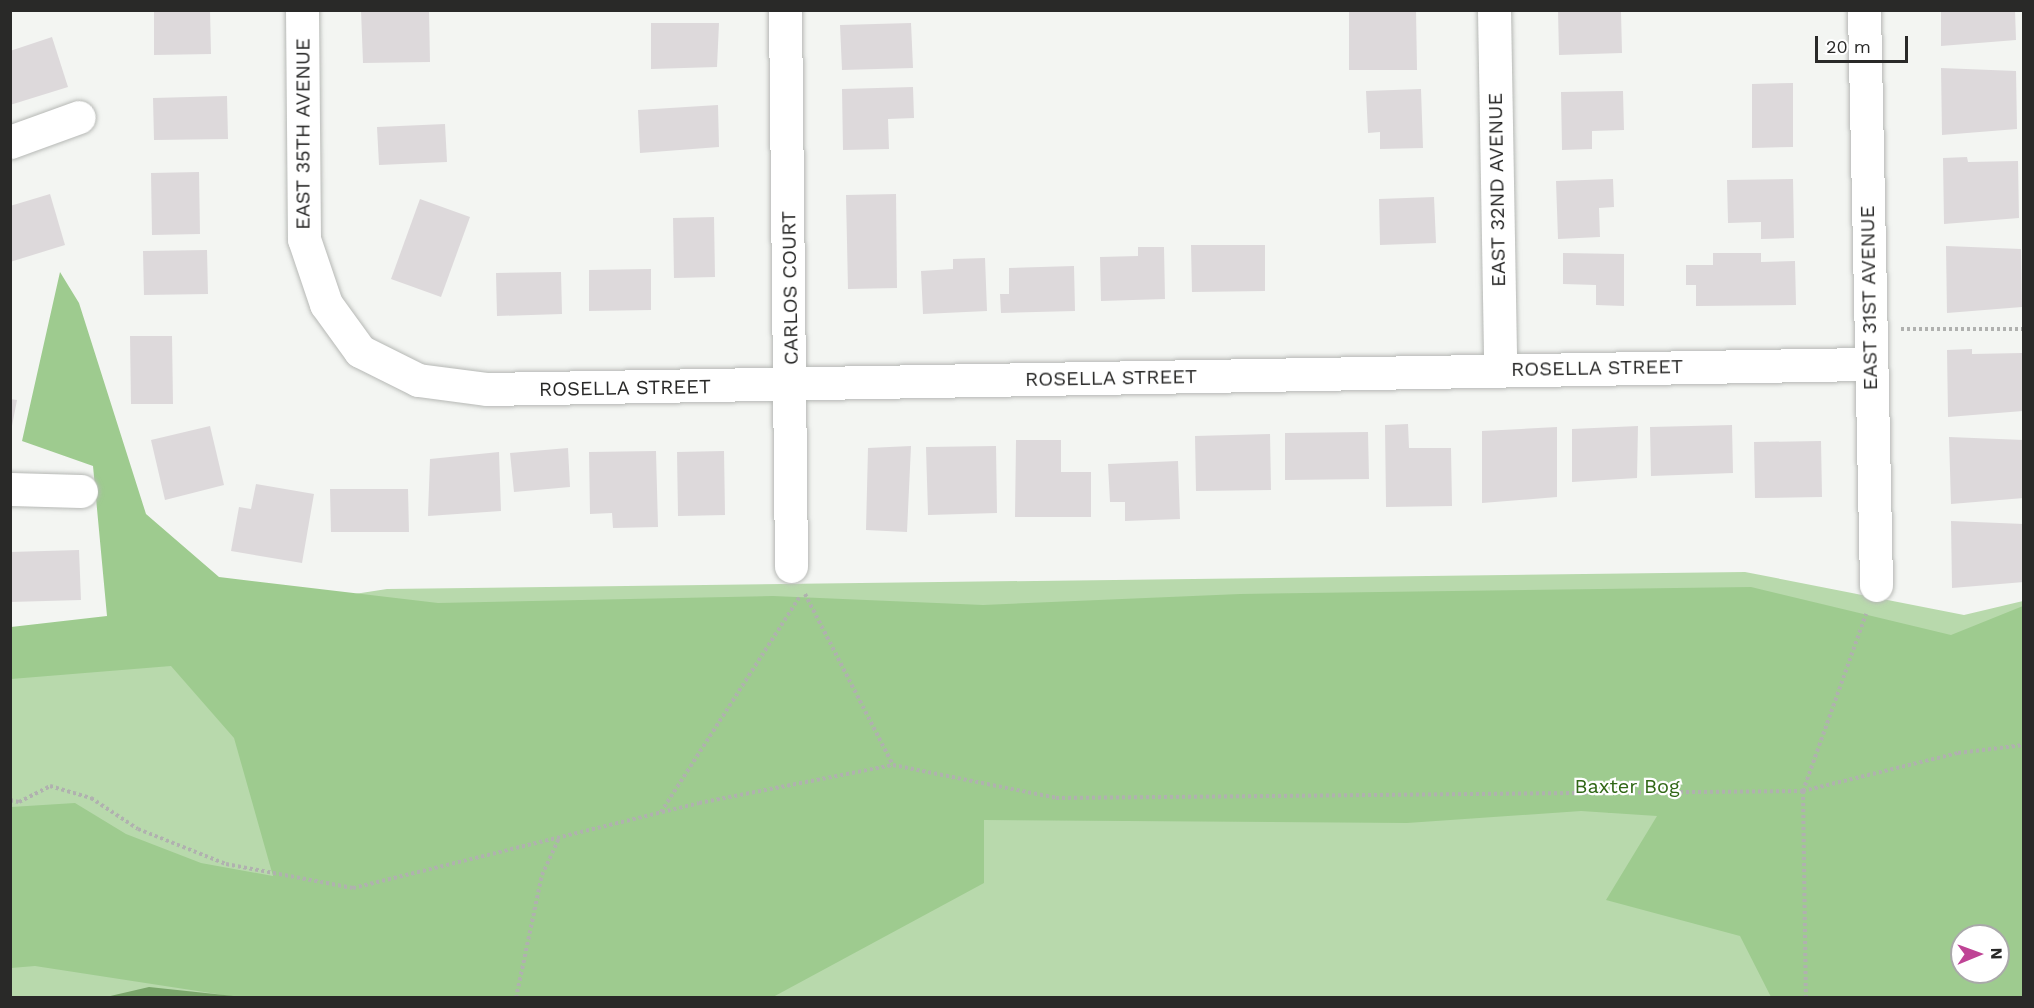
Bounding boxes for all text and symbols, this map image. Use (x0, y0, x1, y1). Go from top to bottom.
scale bar (1818, 24, 1911, 62)
text: 20 m (1826, 36, 1871, 57)
street label: EAST 35TH AVENUE (291, 37, 315, 231)
street label: EAST 32ND AVENUE (1483, 92, 1511, 288)
street label: EAST 31ST AVENUE (1855, 204, 1883, 392)
street label: CARLOS COURT (777, 211, 803, 365)
street label: ROSELLA STREET (1510, 354, 1684, 382)
street label: ROSELLA STREET (1024, 364, 1198, 392)
street label: ROSELLA STREET (538, 374, 712, 402)
park label: Baxter Bog (1574, 774, 1680, 798)
north arrow (1950, 924, 2010, 984)
text: N (1987, 948, 2006, 960)

